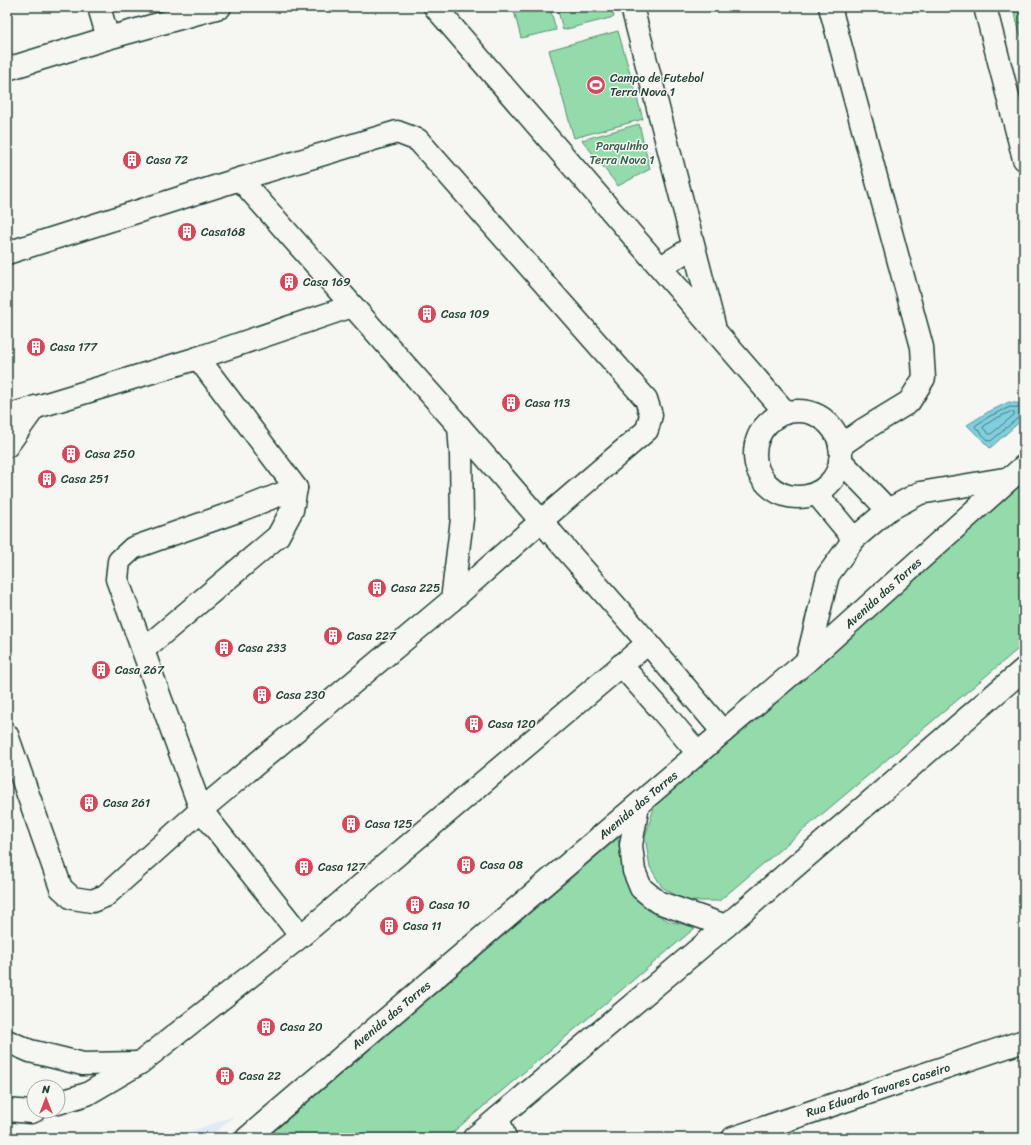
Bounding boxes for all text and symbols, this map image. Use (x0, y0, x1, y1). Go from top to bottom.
place label: Campo de Futebol Terra Nova 1 (610, 67, 704, 103)
sports icon: Campo de Futebol Terra Nova 1 (585, 74, 607, 96)
park label: Parquinho Terra Nova 1 (590, 135, 655, 171)
building icon: Casa 72 (121, 149, 143, 171)
place label: Casa 72 (146, 149, 188, 171)
building icon: Casa168 (176, 221, 198, 243)
place label: Casa168 (201, 221, 245, 243)
building icon: Casa 169 (278, 271, 300, 293)
place label: Casa 169 (303, 271, 351, 293)
building icon: Casa 109 (416, 303, 438, 325)
place label: Casa 109 (441, 303, 489, 325)
building icon: Casa 177 (25, 336, 47, 358)
place label: Casa 177 (50, 336, 98, 358)
building icon: Casa 113 (500, 392, 522, 414)
place label: Casa 113 (525, 392, 570, 414)
building icon: Casa 250 (60, 443, 82, 465)
place label: Casa 250 (85, 443, 135, 465)
building icon: Casa 251 (36, 468, 58, 490)
place label: Casa 251 (61, 468, 109, 490)
street label: Avenida das Torres (838, 551, 927, 635)
building icon: Casa 225 (366, 577, 388, 599)
place label: Casa 225 (391, 577, 440, 599)
building icon: Casa 227 (322, 625, 344, 647)
place label: Casa 227 (347, 625, 397, 647)
building icon: Casa 233 (213, 637, 235, 659)
place label: Casa 233 (238, 637, 287, 659)
building icon: Casa 267 (90, 659, 112, 681)
place label: Casa 267 (115, 659, 165, 681)
building icon: Casa 230 (251, 684, 273, 706)
place label: Casa 230 (276, 684, 326, 706)
building icon: Casa 120 (463, 713, 485, 735)
place label: Casa 120 (488, 713, 536, 735)
street label: Avenida das Torres (592, 765, 683, 846)
building icon: Casa 261 (78, 792, 100, 814)
place label: Casa 261 (103, 792, 150, 814)
building icon: Casa 125 (340, 813, 362, 835)
place label: Casa 125 (365, 813, 413, 835)
building icon: Casa 08 (455, 854, 477, 876)
place label: Casa 08 (480, 854, 523, 876)
building icon: Casa 127 (293, 856, 315, 878)
place label: Casa 127 (318, 856, 366, 878)
building icon: Casa 10 (404, 894, 426, 916)
place label: Casa 10 (429, 894, 470, 916)
building icon: Casa 11 (378, 915, 400, 937)
place label: Casa 11 (403, 915, 441, 937)
street label: Avenida das Torres (345, 975, 436, 1056)
building icon: Casa 20 (255, 1016, 277, 1038)
place label: Casa 20 (280, 1016, 323, 1038)
street label: Rua Eduardo Tavares Caseiro (803, 1056, 953, 1124)
building icon: Casa 22 (214, 1065, 236, 1087)
place label: Casa 22 (239, 1065, 281, 1087)
north arrow (26, 1079, 66, 1119)
text: N (41, 1080, 50, 1099)

